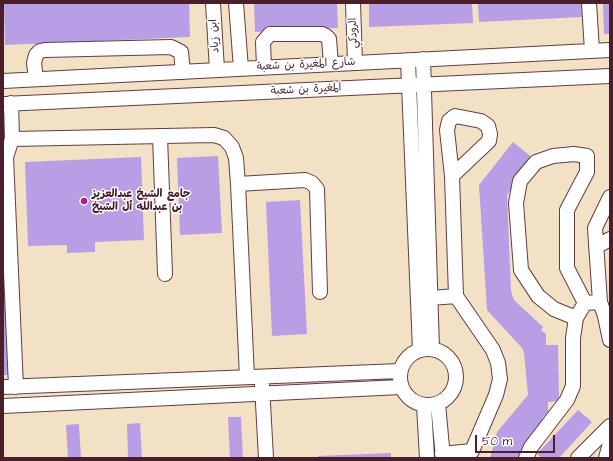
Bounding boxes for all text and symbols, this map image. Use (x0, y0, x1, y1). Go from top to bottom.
street label: الرودكي (347, 17, 361, 49)
street label: ابن زياد (207, 19, 223, 53)
street label: شارع المغيرة بن شعبة (256, 56, 356, 74)
street label: المغيرة بن شعبة (270, 82, 342, 98)
place label: جامع الشيخ عبدالعزيز بن عبدالله أل الشيخ (92, 188, 190, 214)
marker: جامع الشيخ عبدالعزيز بن عبدالله أل الشيخ (79, 196, 89, 206)
scale bar (477, 427, 557, 453)
text: 50 m (482, 433, 512, 450)

